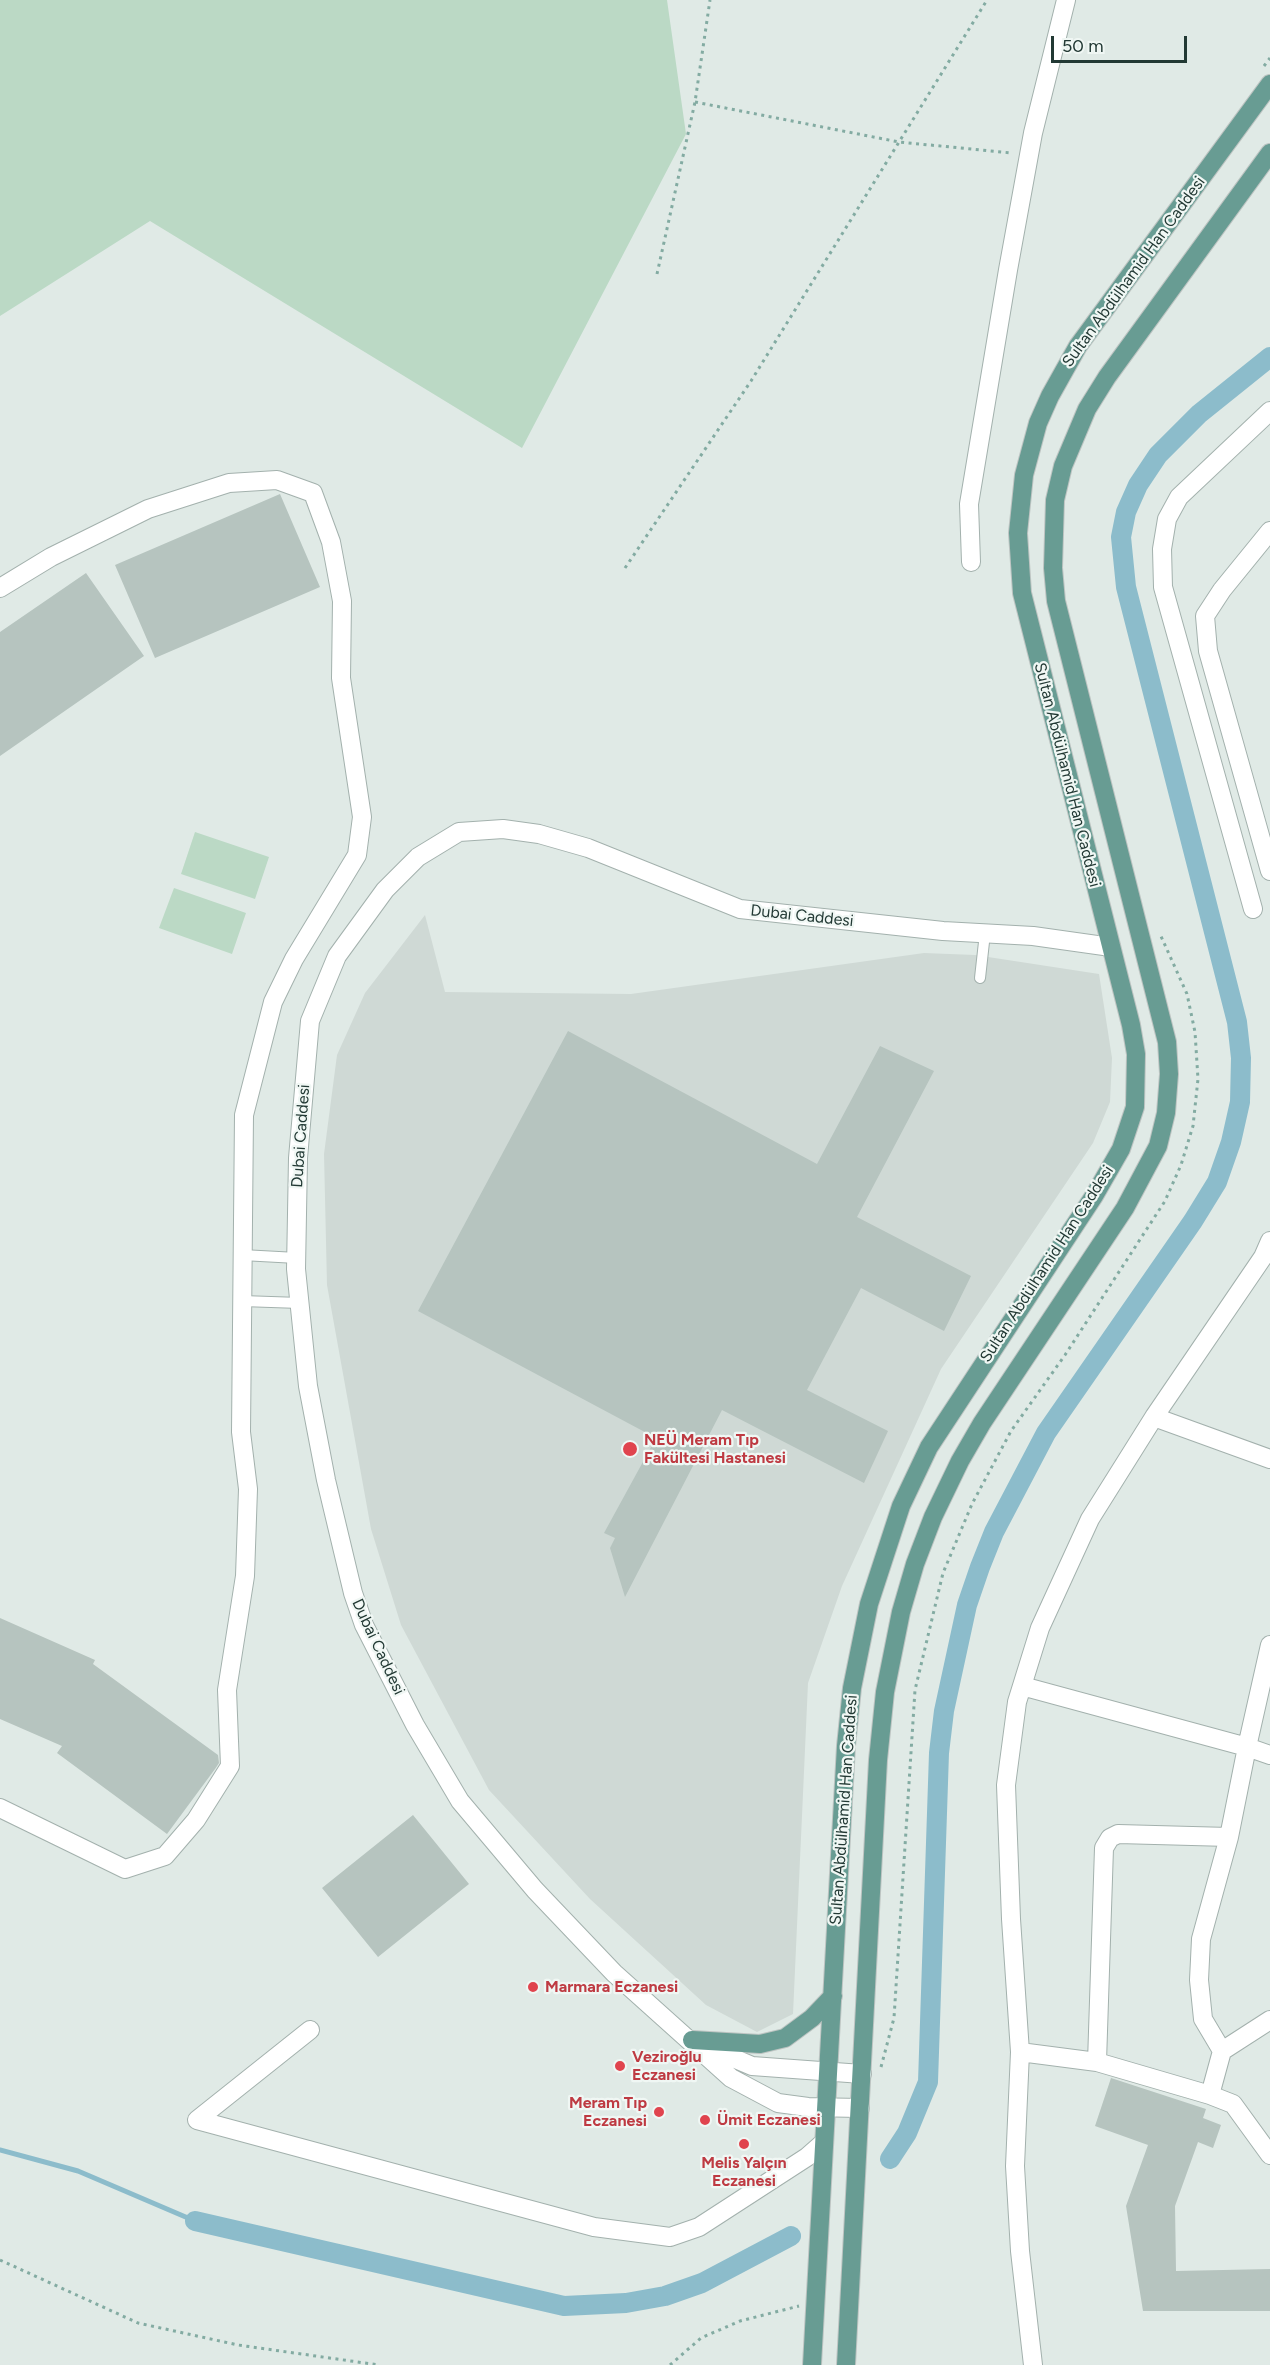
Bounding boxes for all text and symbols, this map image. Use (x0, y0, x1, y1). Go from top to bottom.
scale bar (1054, 24, 1190, 62)
text: 50 m (1062, 35, 1104, 57)
street label: Sultan Abdülhamid Han Caddesi (1058, 173, 1210, 371)
street label: Sultan Abdülhamid Han Caddesi (1030, 661, 1104, 889)
street label: Dubai Caddesi (750, 901, 854, 931)
street label: Dubai Caddesi (288, 1084, 314, 1188)
street label: Sultan Abdülhamid Han Caddesi (976, 1162, 1118, 1366)
place label: NEÜ Meram Tıp Fakültesi Hastanesi (644, 1430, 786, 1468)
marker: NEÜ Meram Tıp Fakültesi Hastanesi (621, 1440, 639, 1458)
street label: Dubai Caddesi (347, 1596, 409, 1698)
street label: Sultan Abdülhamid Han Caddesi (826, 1694, 862, 1926)
place label: Marmara Eczanesi (545, 1977, 678, 1997)
marker: Marmara Eczanesi (526, 1980, 540, 1994)
place label: Veziroğlu Eczanesi (632, 2047, 702, 2085)
marker: Veziroğlu Eczanesi (613, 2059, 627, 2073)
place label: Meram Tıp Eczanesi (569, 2093, 647, 2131)
marker: Meram Tıp Eczanesi (652, 2105, 666, 2119)
place label: Ümit Eczanesi (717, 2110, 821, 2130)
marker: Ümit Eczanesi (698, 2113, 712, 2127)
marker: Melis Yalçın Eczanesi (737, 2137, 751, 2151)
place label: Melis Yalçın Eczanesi (701, 2153, 787, 2191)

